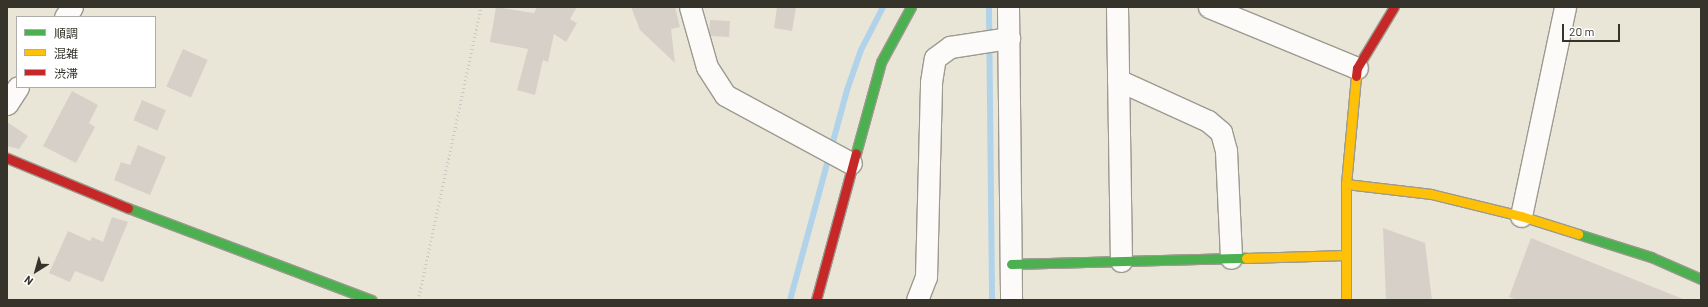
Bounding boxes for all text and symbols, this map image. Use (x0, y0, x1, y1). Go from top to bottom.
legend (16, 16, 156, 88)
scale bar (1564, 16, 1622, 42)
text: 20 m (1569, 24, 1595, 38)
text: 順調 (54, 26, 78, 40)
text: 混雑 (54, 46, 78, 60)
text: 渋滞 (54, 66, 78, 80)
north arrow (16, 251, 56, 291)
text: N (22, 274, 35, 288)

